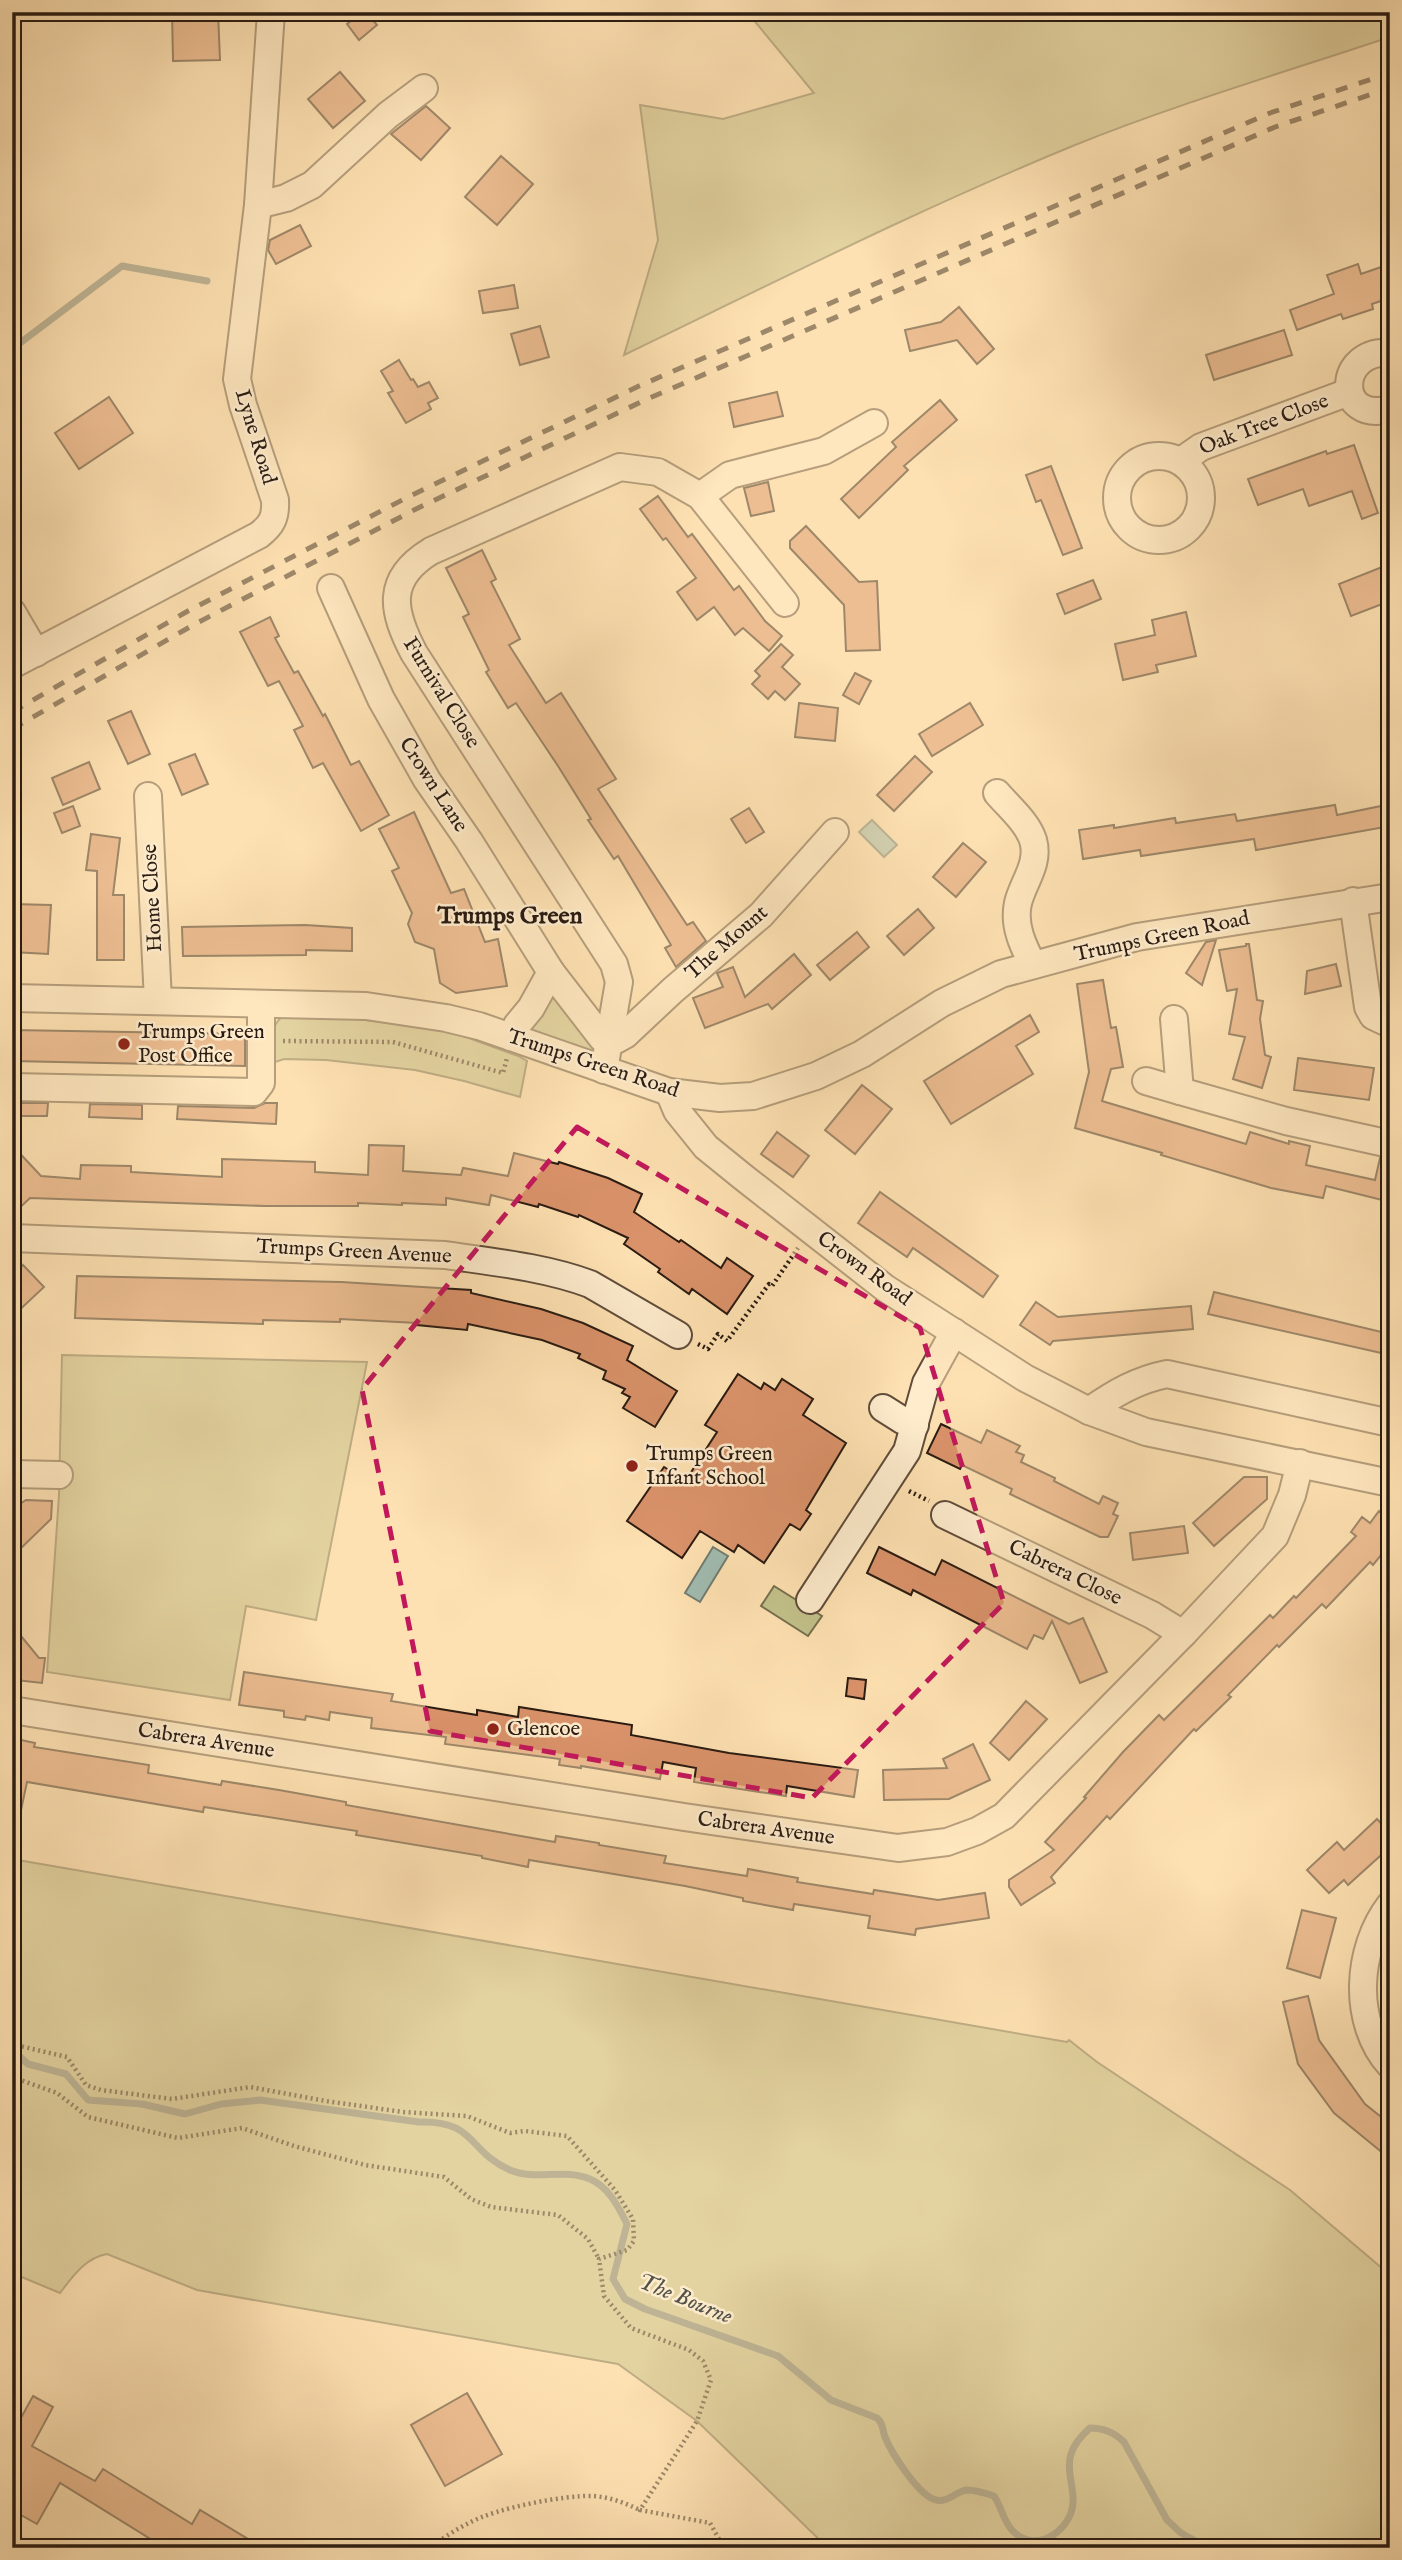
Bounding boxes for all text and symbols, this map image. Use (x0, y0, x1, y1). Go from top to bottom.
street label: Lyne Road (228, 386, 282, 488)
street label: Oak Tree Close (1195, 388, 1333, 462)
street label: Furnival Close (396, 632, 486, 754)
street label: Crown Lane (392, 732, 474, 838)
street label: Home Close (137, 843, 169, 953)
street label: The Mount (680, 900, 774, 986)
district label: Trumps Green (437, 901, 583, 932)
street label: Trumps Green Road (1072, 905, 1253, 969)
place label: Trumps Green Post Office (138, 1019, 265, 1070)
street label: Trumps Green Road (504, 1024, 683, 1105)
marker: Trumps Green Post Office (116, 1036, 132, 1052)
street label: Crown Road (811, 1226, 917, 1313)
street label: Trumps Green Avenue (256, 1233, 453, 1271)
place label: Trumps Green Infant School (646, 1441, 773, 1492)
marker: Trumps Green Infant School (624, 1458, 640, 1474)
street label: Cabrera Close (1004, 1534, 1126, 1612)
place label: Glencoe (507, 1716, 581, 1743)
street label: Cabrera Avenue (136, 1717, 277, 1765)
marker: Glencoe (485, 1721, 501, 1737)
street label: Cabrera Avenue (696, 1806, 837, 1852)
water label: The Bourne (634, 2267, 737, 2331)

